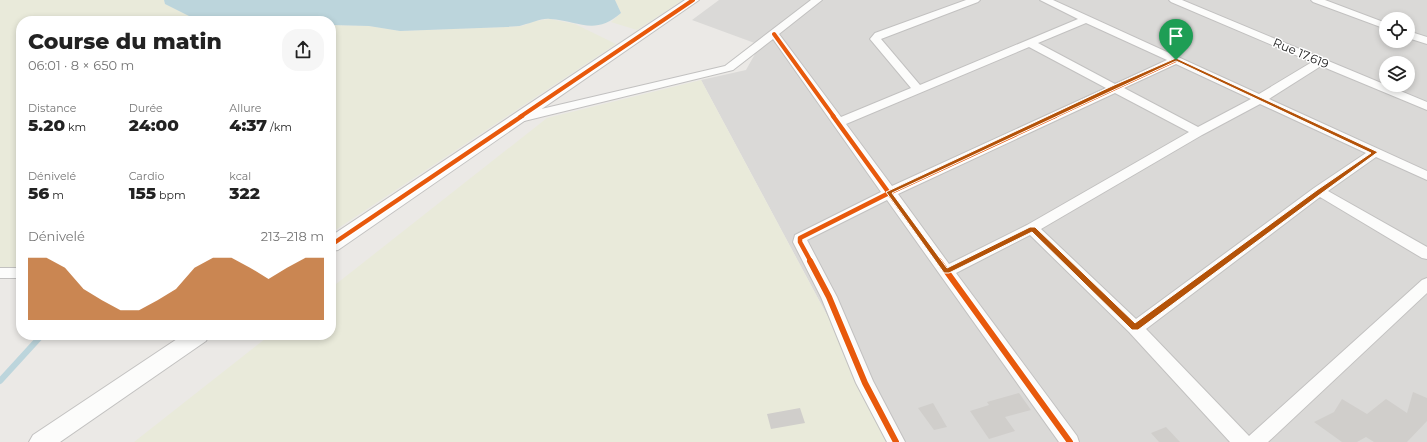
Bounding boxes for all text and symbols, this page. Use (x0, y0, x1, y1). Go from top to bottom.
map controls (1379, 12, 1415, 92)
button: locate (1379, 12, 1415, 48)
pin (1159, 19, 1193, 60)
icon: arrive (1165, 25, 1187, 47)
text: Course du matin (28, 28, 222, 55)
button: share (282, 29, 324, 71)
street label: Rue 17.619 (1271, 35, 1331, 71)
button: layers (1379, 56, 1415, 92)
text: 06:01 · 8 × 650 m (28, 57, 134, 73)
text: Distance (28, 101, 76, 115)
text: Durée (129, 101, 163, 115)
text: Allure (229, 101, 261, 115)
text: 5.20 (28, 115, 65, 135)
text: 24:00 (129, 115, 179, 135)
text: 4:37 (229, 115, 267, 135)
text: km (65, 120, 86, 134)
text: /km (267, 120, 292, 134)
text: Dénivelé (28, 169, 76, 183)
text: Cardio (129, 169, 164, 183)
text: kcal (229, 169, 251, 183)
text: 56 (28, 183, 49, 203)
text: 155 (129, 183, 156, 203)
text: 322 (229, 183, 260, 203)
text: m (49, 188, 64, 202)
text: bpm (156, 188, 186, 202)
text: Dénivelé (28, 228, 85, 244)
text: 213–218 m (261, 228, 324, 244)

